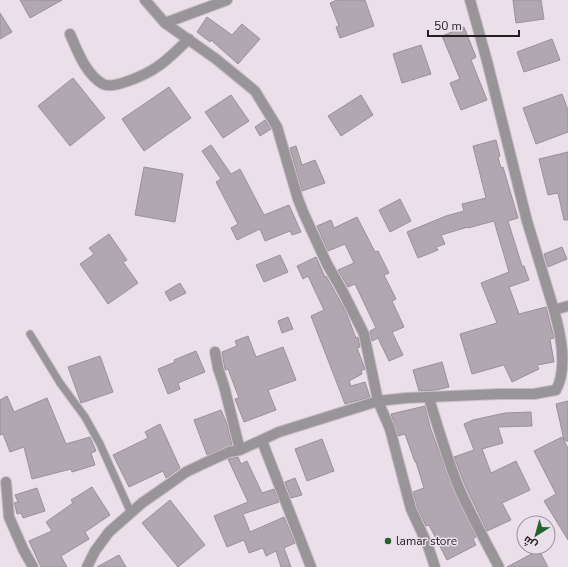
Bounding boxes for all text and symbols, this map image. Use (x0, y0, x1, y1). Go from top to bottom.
scale bar (428, 12, 519, 38)
text: 50 m (434, 18, 462, 34)
north arrow (516, 515, 556, 555)
text: ش (520, 532, 540, 553)
place label: lamar store (396, 533, 457, 549)
marker: lamar store (383, 536, 393, 546)

